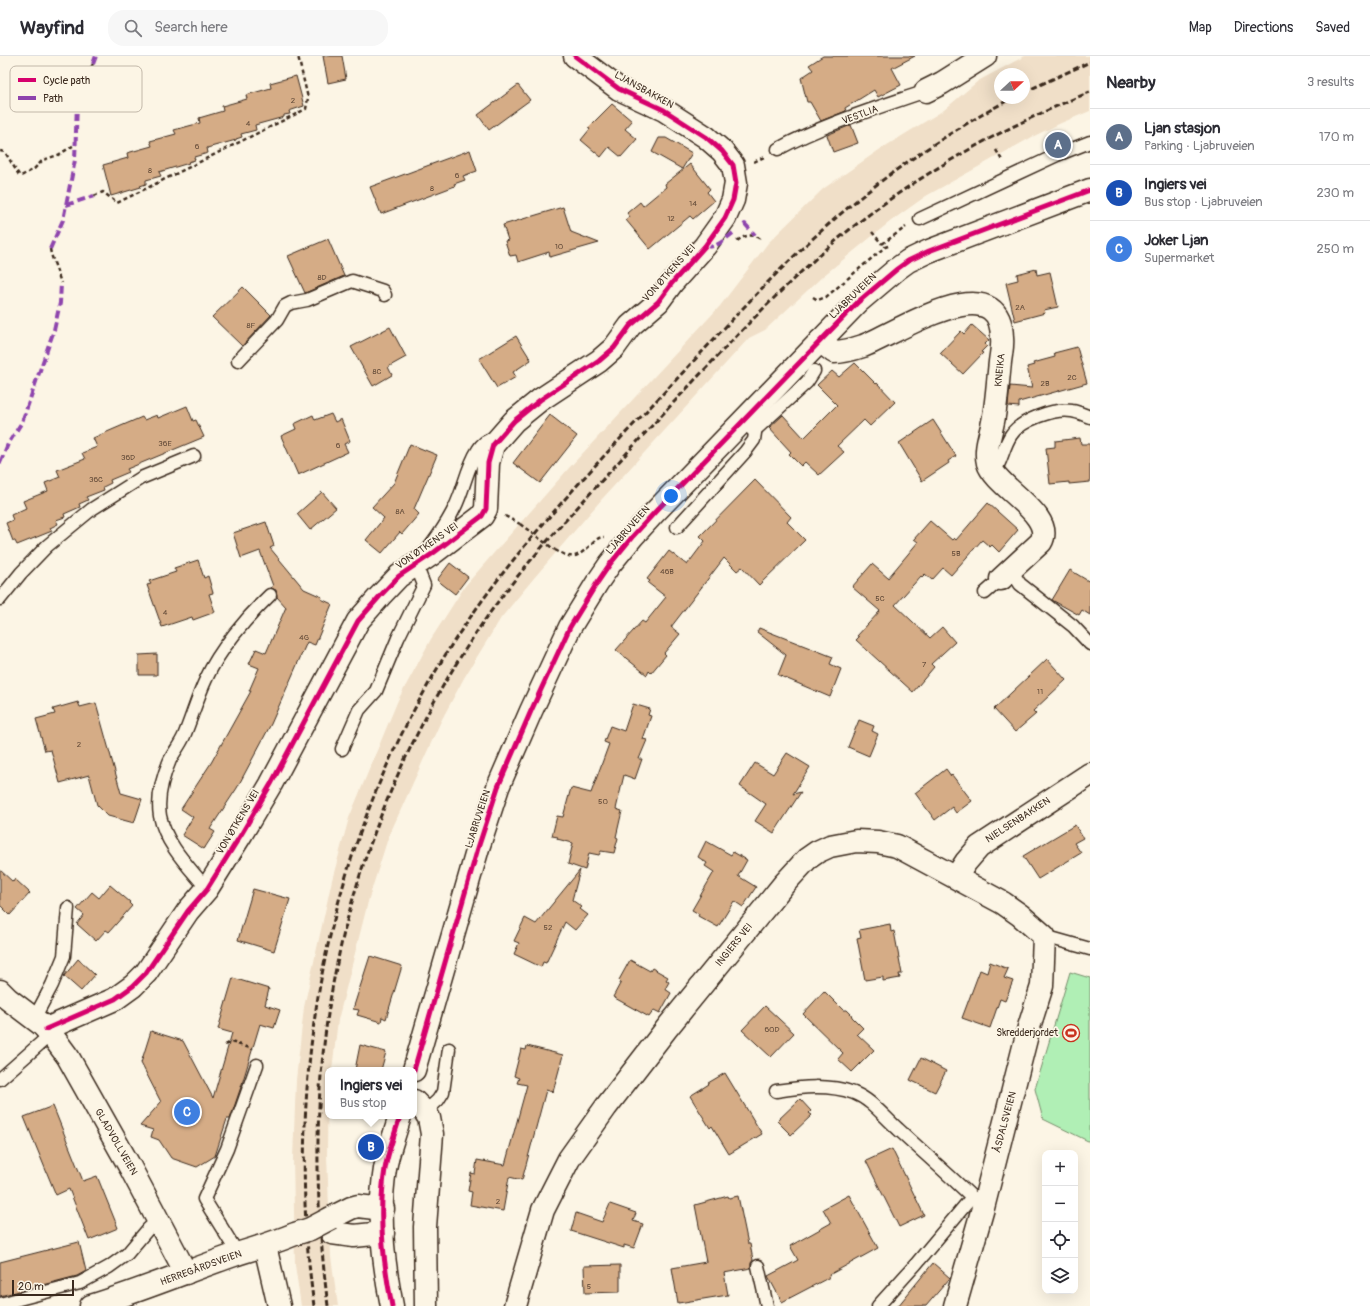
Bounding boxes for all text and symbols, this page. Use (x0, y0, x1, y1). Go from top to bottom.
search box (108, 10, 388, 46)
text: Wayfind (20, 16, 84, 40)
icon: search (122, 17, 144, 39)
text: Search here (154, 18, 228, 37)
text: Map (1189, 19, 1212, 36)
text: Directions (1234, 19, 1293, 36)
text: Saved (1315, 19, 1350, 36)
legend (10, 66, 142, 112)
north arrow (994, 68, 1030, 104)
street label: LJANSBAKKEN (612, 69, 676, 111)
text: Nearby (1106, 72, 1155, 93)
text: Cycle path (43, 74, 90, 87)
text: 3 results (1307, 74, 1354, 90)
text: Path (43, 92, 63, 105)
house number: 2 (291, 96, 296, 105)
street label: VESTLIA (840, 103, 880, 127)
house number: 4 (246, 119, 251, 128)
text: Ljan stasjon (1144, 119, 1220, 138)
text: A (1115, 129, 1123, 145)
text: 170 m (1319, 129, 1354, 145)
pin: A (1045, 130, 1071, 160)
text: Parking · Ljabruveien (1144, 138, 1255, 154)
house number: 6 (195, 142, 200, 151)
house number: 8 (148, 166, 152, 175)
house number: 6 (455, 171, 460, 180)
text: Ingiers vei (1144, 175, 1206, 194)
house number: 8 (430, 184, 434, 193)
text: B (1115, 185, 1123, 201)
text: 230 m (1317, 185, 1354, 201)
text: Bus stop · Ljabruveien (1144, 194, 1263, 210)
house number: 14 (689, 199, 697, 208)
house number: 12 (667, 214, 675, 223)
text: Joker Ljan (1144, 231, 1208, 250)
text: C (1115, 241, 1123, 257)
text: 250 m (1316, 241, 1354, 257)
house number: 10 (555, 242, 564, 251)
street label: VON ØTKENS VEI (640, 242, 698, 304)
text: Supermarket (1144, 250, 1215, 266)
street label: LJABRUVEIEN (827, 270, 879, 321)
house number: 8D (317, 273, 327, 282)
house number: 2A (1015, 303, 1025, 312)
house number: 8F (247, 321, 256, 330)
street label: KNEIKA (992, 352, 1008, 387)
house number: 8C (373, 367, 382, 376)
house number: 2C (1067, 373, 1077, 382)
house number: 2B (1041, 379, 1050, 388)
house number: 36E (158, 439, 172, 448)
house number: 6 (336, 441, 341, 450)
house number: 36D (121, 453, 135, 462)
house number: 36C (89, 475, 103, 484)
your location (661, 486, 681, 506)
street label: LJABRUVEIEN (604, 503, 653, 557)
house number: 8A (395, 507, 405, 516)
street label: VON ØTKENS VEI (394, 520, 460, 572)
house number: 5B (952, 549, 961, 558)
house number: 46B (660, 567, 674, 576)
house number: 5C (875, 594, 885, 603)
house number: 4 (163, 608, 168, 617)
house number: 4G (299, 633, 309, 642)
house number: 7 (922, 660, 927, 669)
house number: 11 (1037, 687, 1043, 696)
house number: 2 (77, 740, 82, 749)
street label: VON ØTKENS VEI (214, 787, 262, 857)
street label: LJABRUVEIEN (463, 788, 493, 850)
street label: NIELSENBAKKEN (983, 794, 1053, 845)
house number: 50 (598, 797, 608, 806)
street label: INGIERS VEI (713, 921, 755, 969)
house number: 52 (544, 923, 553, 932)
sports icon: Skredderjordet (1061, 1023, 1081, 1043)
house number: 60D (764, 1025, 780, 1034)
place label: Skredderjordet (996, 1027, 1059, 1039)
popup (325, 1067, 417, 1119)
text: Ingiers vei (340, 1076, 402, 1095)
street label: ÅSDALSVEIEN (989, 1089, 1019, 1154)
text: Bus stop (340, 1095, 387, 1111)
pin: C (174, 1097, 200, 1127)
street label: GLADVOLLVEIEN (92, 1107, 140, 1178)
pin: B (358, 1132, 384, 1162)
map controls (1042, 1150, 1078, 1294)
button: + (1042, 1150, 1078, 1186)
button: − (1042, 1186, 1078, 1222)
house number: 2 (496, 1197, 501, 1206)
button: locate (1042, 1222, 1078, 1258)
street label: HERREGÅRDSVEIEN (158, 1246, 244, 1288)
button: layers (1042, 1258, 1078, 1294)
scale bar (12, 1278, 74, 1297)
text: 20 m (18, 1280, 44, 1293)
house number: 5 (587, 1282, 591, 1291)

